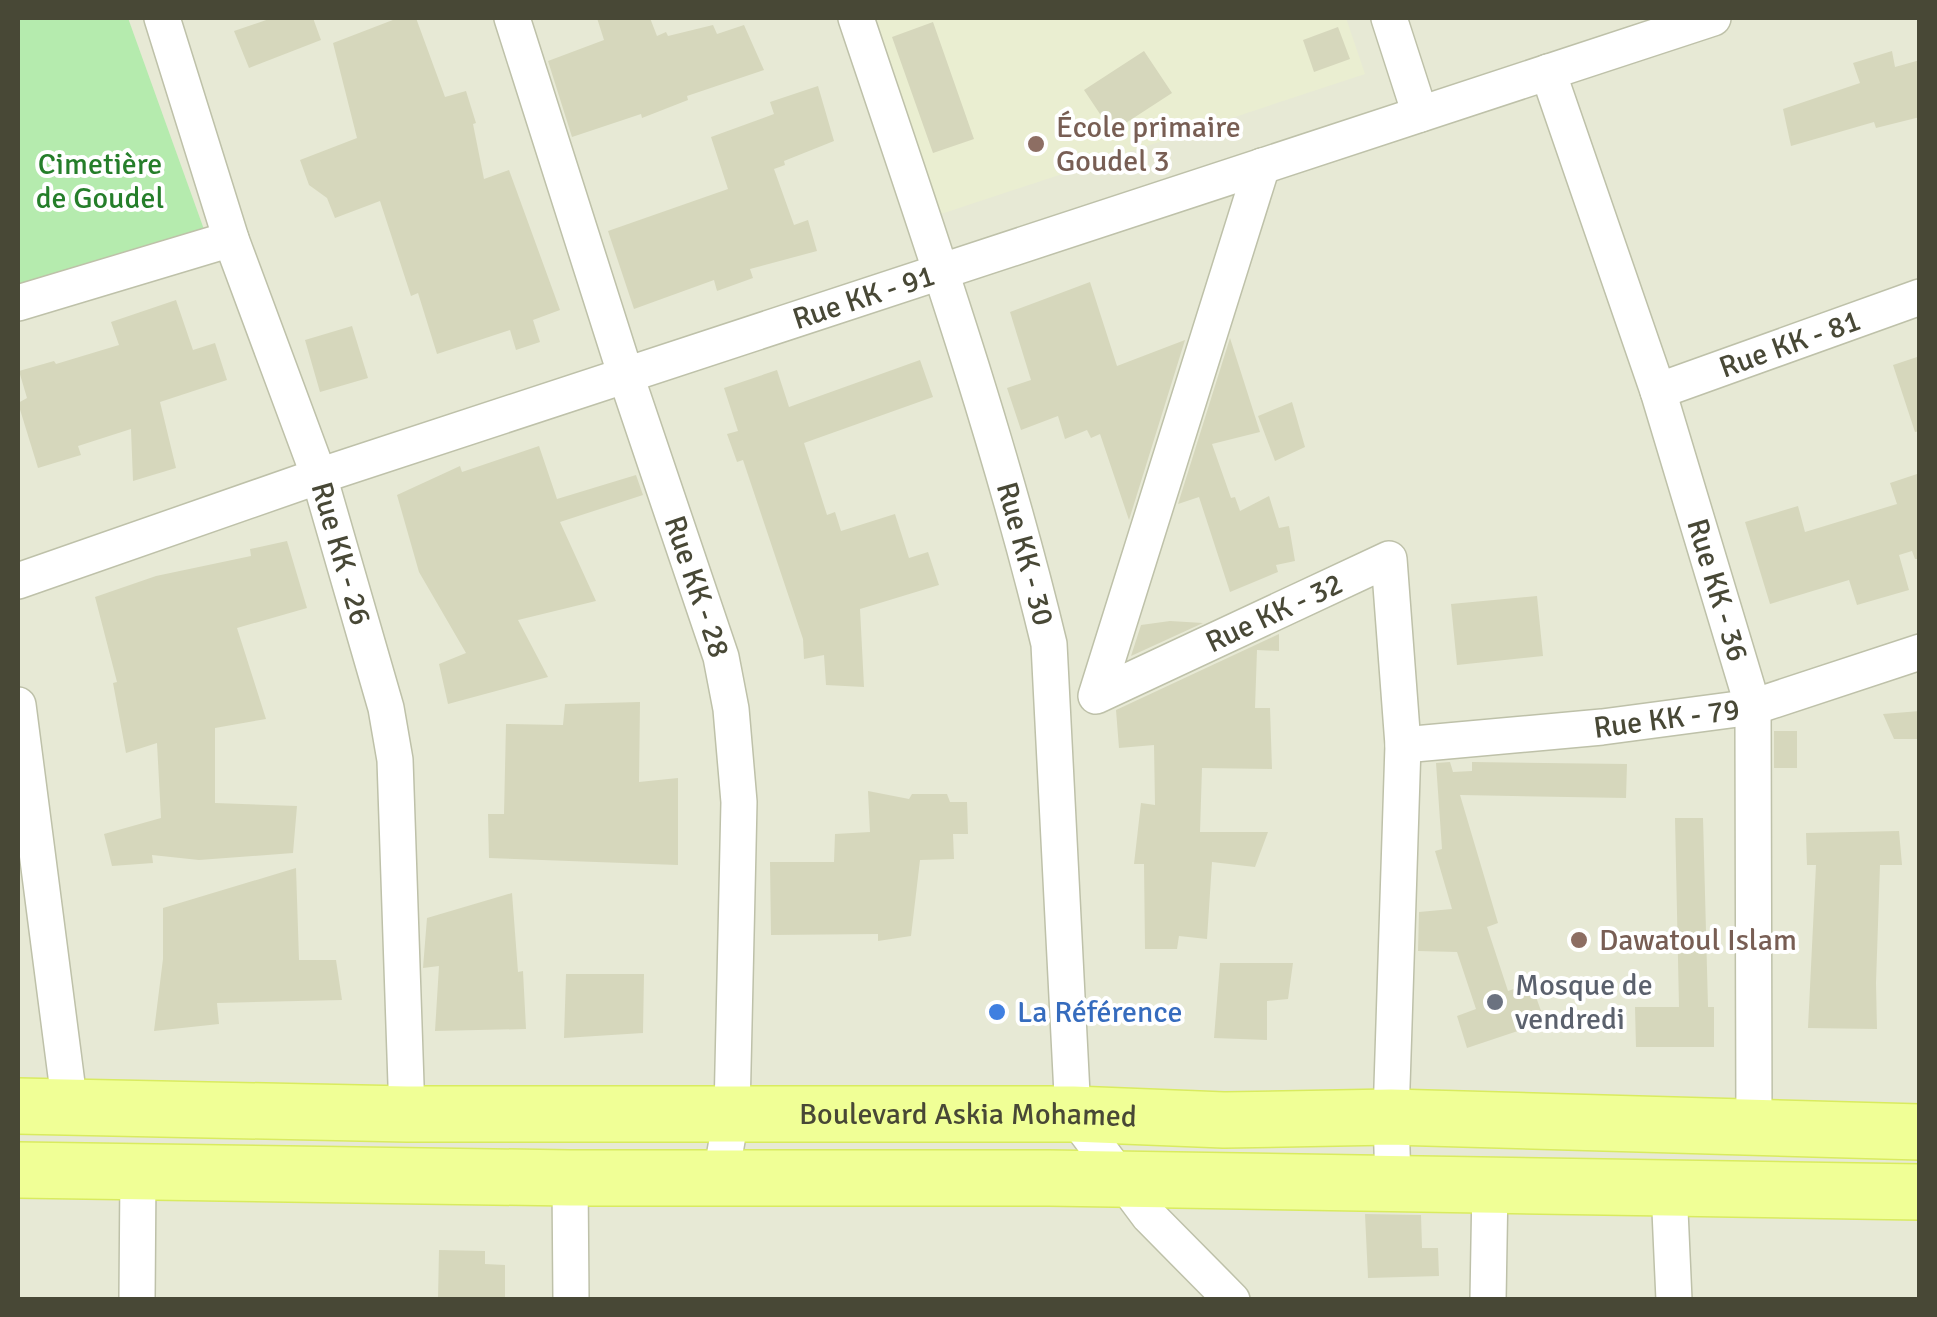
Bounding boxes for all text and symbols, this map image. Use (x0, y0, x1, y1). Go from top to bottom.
place label: École primaire Goudel 3 (1056, 109, 1241, 180)
marker: École primaire Goudel 3 (1025, 133, 1047, 155)
park label: Cimetière de Goudel (36, 146, 164, 217)
street label: Rue KK - 91 (788, 257, 939, 338)
street label: Rue KK - 81 (1714, 302, 1865, 386)
street label: Rue KK - 26 (303, 478, 379, 630)
street label: Rue KK - 30 (988, 478, 1062, 630)
street label: Rue KK - 28 (656, 511, 738, 662)
street label: Rue KK - 36 (1678, 514, 1756, 666)
street label: Rue KK - 32 (1200, 565, 1349, 661)
street label: Rue KK - 79 (1591, 691, 1742, 747)
place label: Dawatoul Islam (1599, 922, 1797, 959)
marker: Dawatoul Islam (1568, 929, 1590, 951)
place label: Mosque de vendredi (1515, 967, 1653, 1038)
marker: Mosque de vendredi (1484, 991, 1506, 1013)
place label: La Référence (1017, 994, 1182, 1031)
marker: La Référence (986, 1001, 1008, 1023)
street label: Boulevard Askia Mohamed (799, 1096, 1138, 1136)

